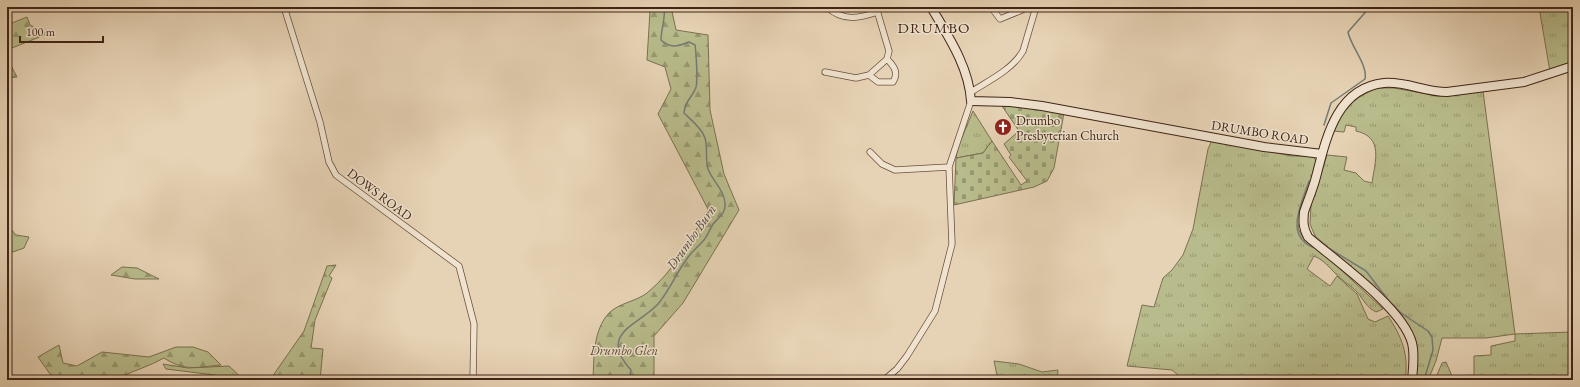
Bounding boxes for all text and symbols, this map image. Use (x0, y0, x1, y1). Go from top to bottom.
scale bar (20, 18, 103, 44)
district label: DRUMBO (898, 18, 970, 37)
text: 100 m (26, 24, 56, 40)
place label: Drumbo Presbyterian Church (1016, 112, 1120, 144)
street label: DRUMBO ROAD (1210, 116, 1310, 149)
church icon: Drumbo Presbyterian Church (993, 117, 1013, 137)
street label: DOWS ROAD (344, 164, 416, 224)
water label: Drumbo Burn (661, 201, 720, 274)
park label: Drumbo Glen (589, 342, 658, 359)

